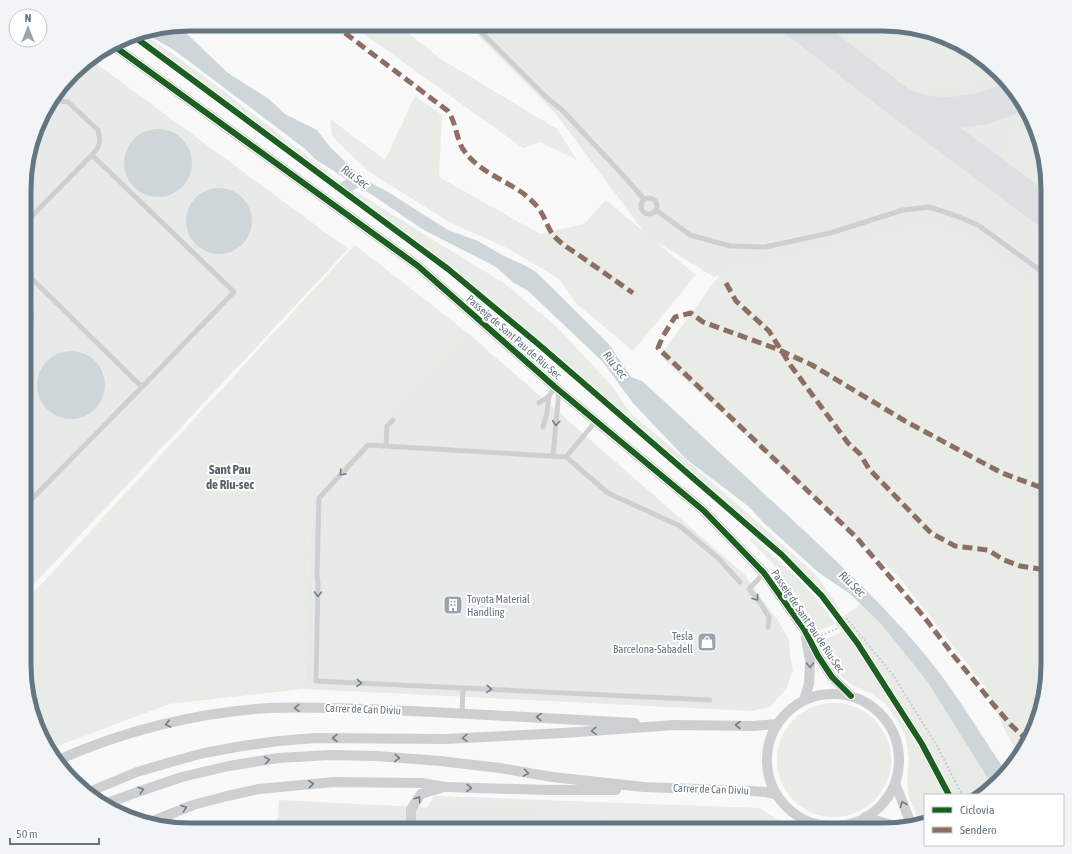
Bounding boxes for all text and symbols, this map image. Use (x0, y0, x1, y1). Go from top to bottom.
north arrow (8, 8, 48, 48)
text: N (25, 12, 31, 24)
water label: Riu Sec (338, 162, 372, 192)
street label: Passeig de Sant Pau de Riu-Sec (464, 293, 565, 382)
water label: Riu Sec (600, 349, 630, 382)
one-way arrow (552, 420, 561, 426)
district label: Sant Pau de Riu-sec (206, 462, 254, 492)
one-way arrow (340, 469, 347, 476)
street label: Passeig de Sant Pau de Riu-Sec (769, 567, 848, 676)
water label: Riu Sec (836, 568, 868, 600)
one-way arrow (313, 591, 322, 597)
place label: Toyota Material Handling (467, 593, 530, 618)
one-way arrow (752, 593, 759, 600)
building icon: Toyota Material Handling (442, 594, 464, 616)
place label: Tesla Barcelona-Sabadell (613, 630, 693, 655)
shop icon: Tesla Barcelona-Sabadell (696, 631, 718, 653)
one-way arrow (805, 662, 814, 668)
one-way arrow (356, 679, 362, 687)
one-way arrow (486, 685, 492, 694)
street label: Carrer de Can Diviu (325, 702, 401, 716)
one-way arrow (294, 703, 300, 712)
one-way arrow (536, 713, 542, 722)
one-way arrow (165, 719, 171, 727)
one-way arrow (735, 721, 741, 730)
one-way arrow (591, 727, 597, 736)
one-way arrow (332, 734, 338, 742)
one-way arrow (462, 734, 468, 743)
one-way arrow (394, 753, 400, 762)
one-way arrow (264, 756, 270, 765)
one-way arrow (523, 768, 529, 776)
one-way arrow (308, 779, 314, 788)
street label: Carrer de Can Diviu (673, 782, 749, 796)
one-way arrow (466, 783, 472, 792)
one-way arrow (138, 787, 145, 795)
legend (924, 794, 1064, 846)
one-way arrow (413, 797, 420, 804)
one-way arrow (900, 800, 908, 807)
text: Ciclovía (960, 803, 994, 817)
one-way arrow (181, 805, 188, 813)
scale bar (10, 820, 99, 846)
text: Sendero (960, 823, 997, 837)
text: 50 m (16, 827, 38, 841)

